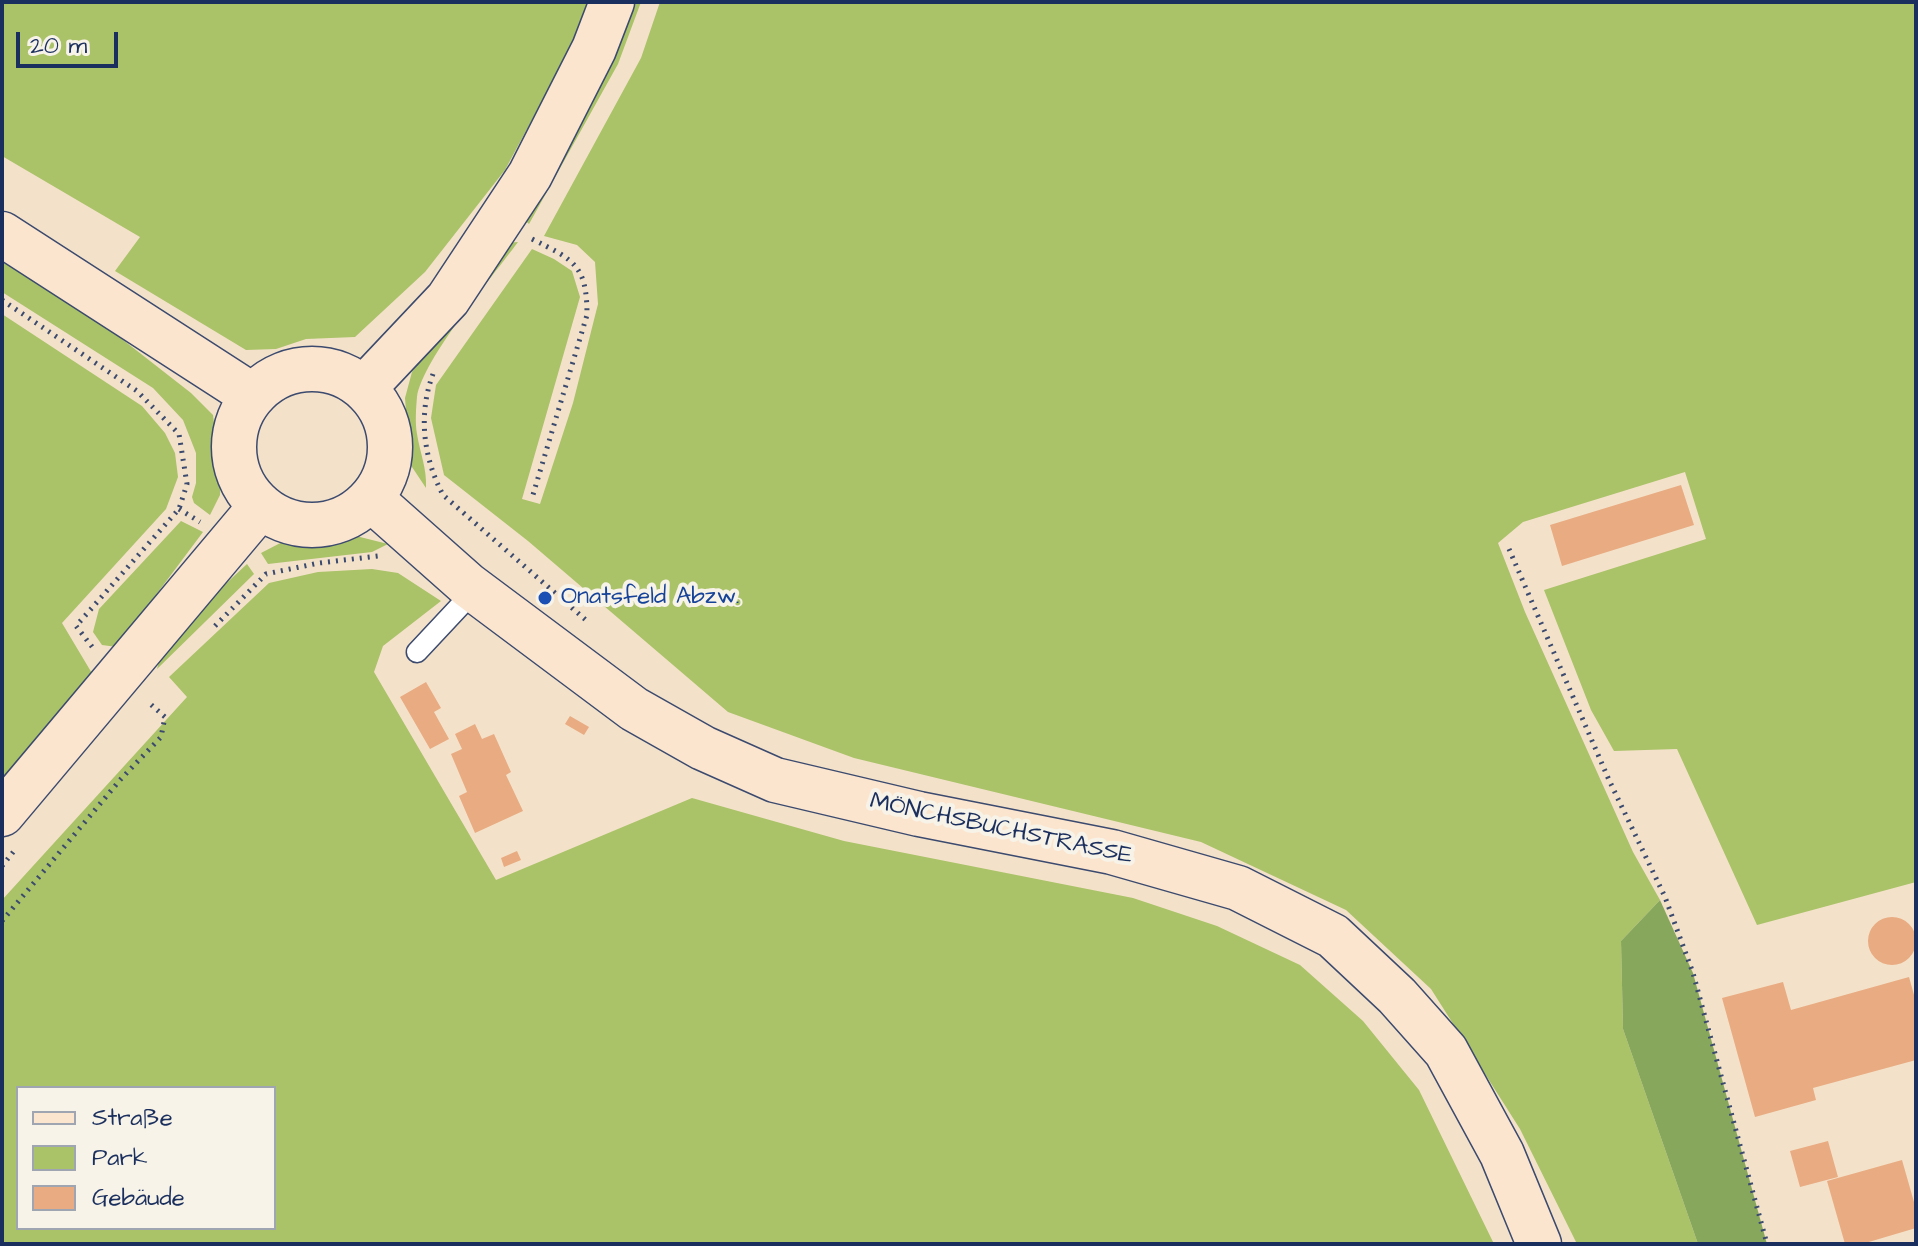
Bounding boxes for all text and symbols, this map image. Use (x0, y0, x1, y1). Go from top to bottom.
scale bar (20, 16, 122, 66)
text: 20 m (30, 29, 87, 63)
place label: Onatsfeld Abzw. (561, 584, 739, 612)
marker: Onatsfeld Abzw. (536, 589, 554, 607)
street label: MÖNCHSBUCHSTRASSE (867, 788, 1135, 872)
legend (16, 1086, 276, 1230)
text: Straße (92, 1101, 173, 1135)
text: Park (92, 1141, 148, 1175)
text: Gebäude (92, 1181, 185, 1215)

